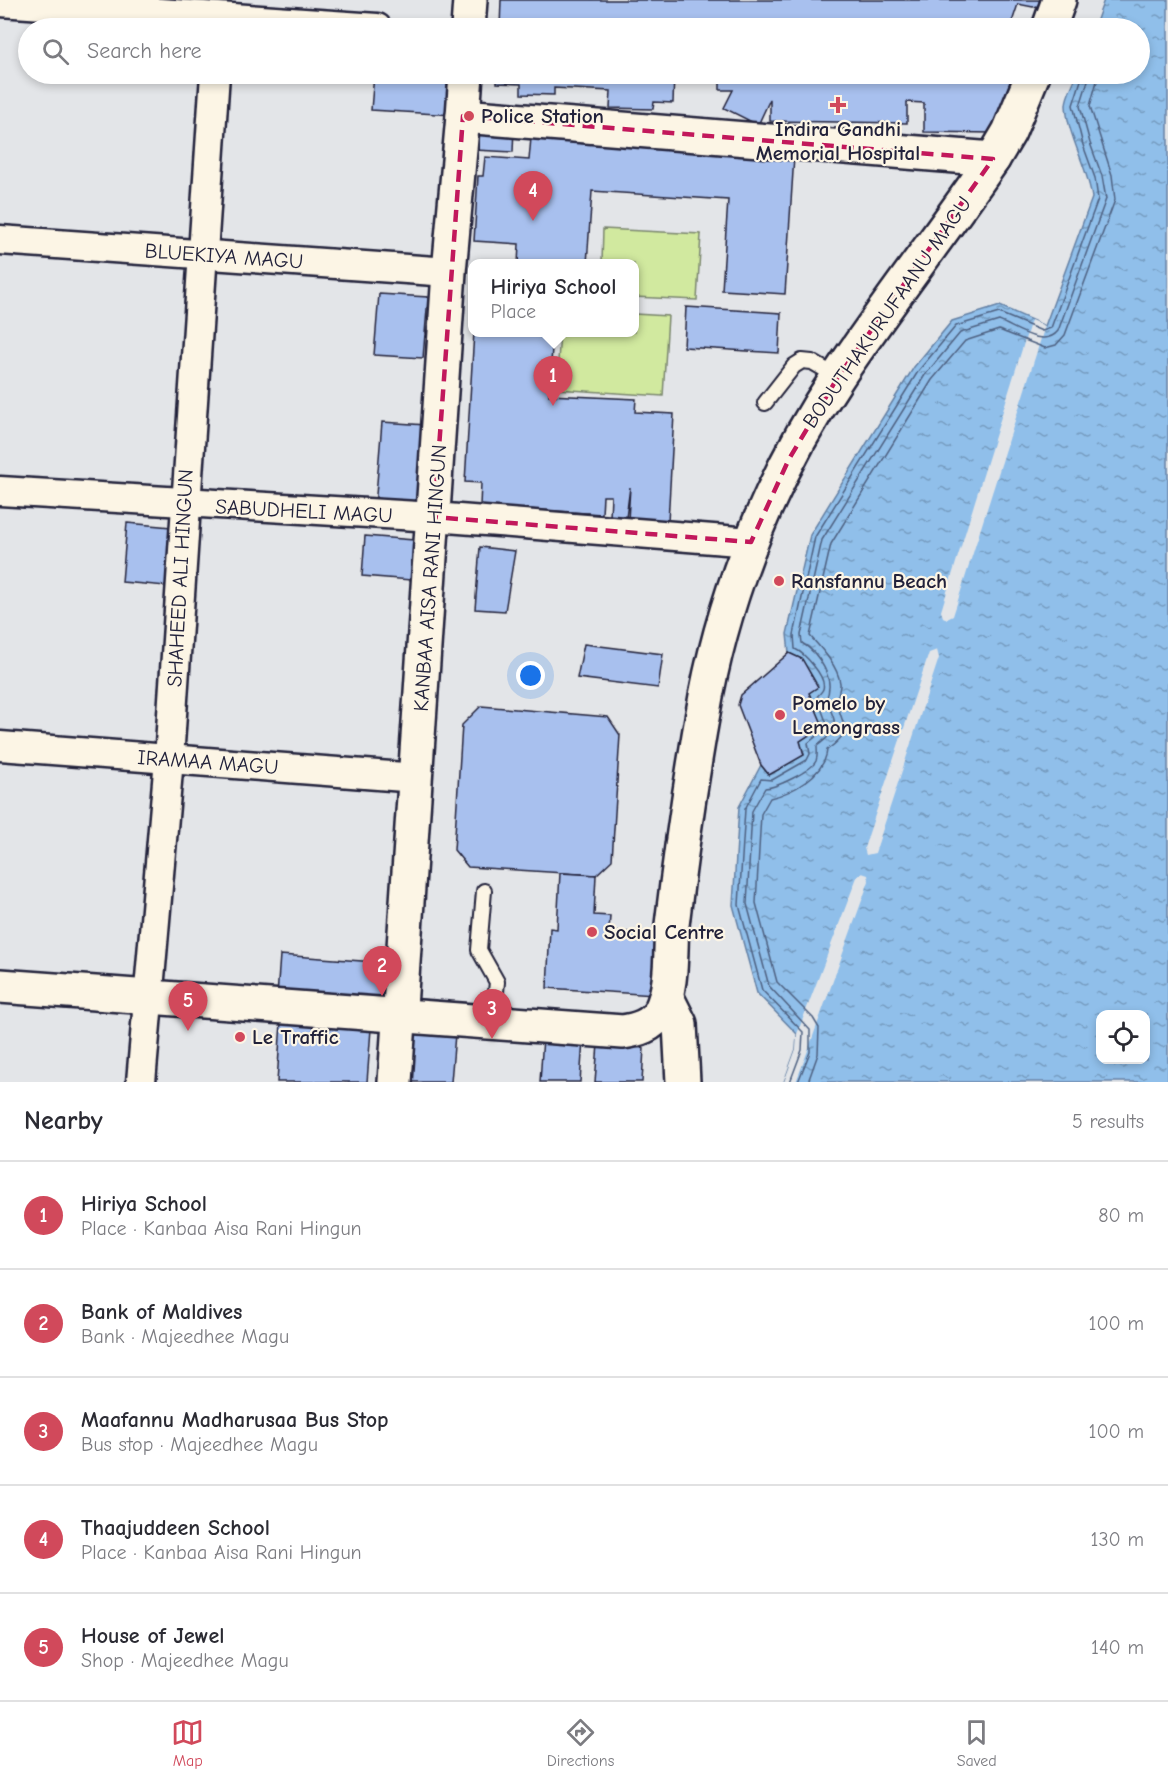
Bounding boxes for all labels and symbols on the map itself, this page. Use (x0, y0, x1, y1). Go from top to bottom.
marker: Indira Gandhi Memorial Hospital (829, 96, 847, 114)
place label: Police Station (481, 104, 604, 128)
marker: Police Station (462, 109, 476, 123)
place label: Indira Gandhi Memorial Hospital (756, 117, 920, 165)
pin: 4 (514, 172, 552, 221)
street label: BODUTHAKURUFAANU MAGU (798, 192, 976, 432)
street label: BLUEKIYA MAGU (144, 238, 304, 274)
pin: 1 (534, 356, 572, 406)
street label: KANBAA AISA RANI HINGUN (409, 444, 451, 712)
street label: SHAHEED ALI HINGUN (162, 468, 198, 688)
street label: SABUDHELI MAGU (215, 494, 393, 528)
place label: Ransfannu Beach (791, 569, 947, 593)
marker: Ransfannu Beach (772, 574, 786, 588)
your location (516, 661, 545, 690)
place label: Pomelo by Lemongrass (792, 691, 900, 739)
marker: Pomelo by Lemongrass (773, 708, 787, 722)
street label: IRAMAA MAGU (137, 745, 279, 779)
place label: Social Centre (604, 920, 724, 944)
marker: Social Centre (585, 925, 599, 939)
pin: 2 (362, 946, 401, 996)
pin: 5 (168, 982, 207, 1031)
pin: 3 (472, 990, 512, 1039)
place label: Le Traffic (252, 1025, 339, 1049)
marker: Le Traffic (233, 1030, 247, 1044)

